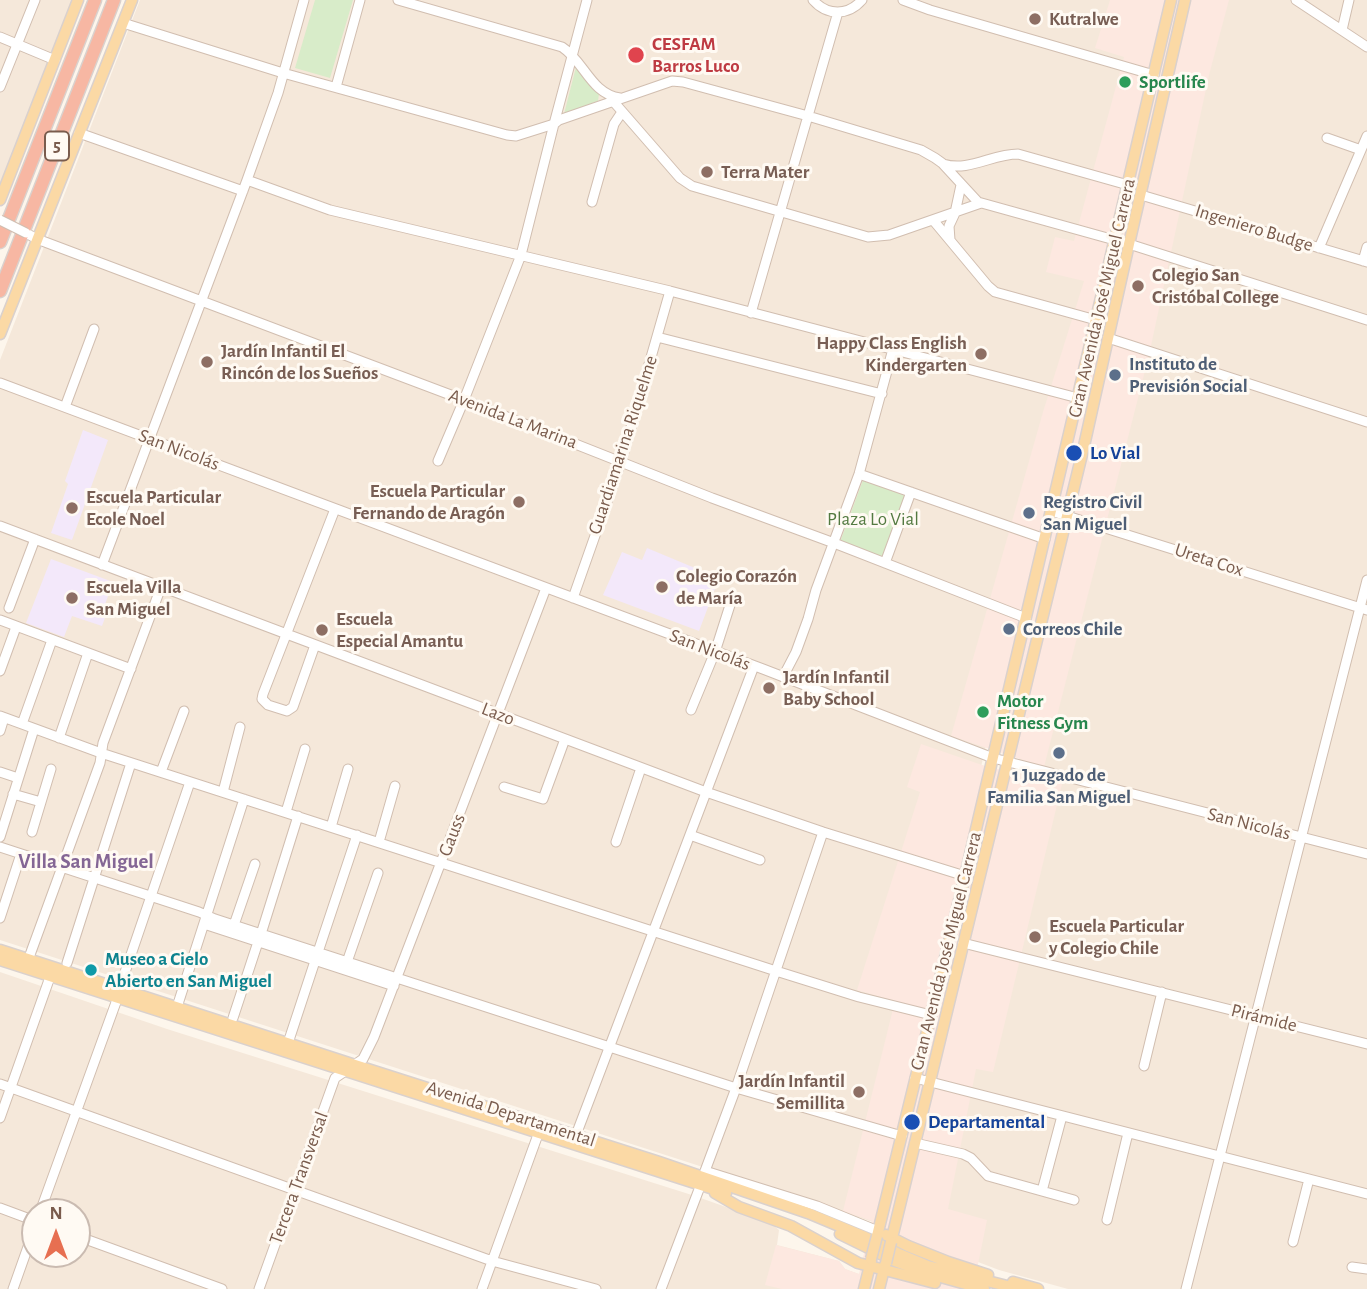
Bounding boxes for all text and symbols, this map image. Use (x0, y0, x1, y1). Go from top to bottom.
place label: Kutralwe (1049, 8, 1119, 30)
marker: Kutralwe (1027, 11, 1043, 27)
place label: CESFAM Barros Luco (652, 33, 740, 77)
marker: CESFAM Barros Luco (626, 45, 646, 65)
place label: Sportlife (1139, 71, 1206, 93)
marker: Sportlife (1117, 74, 1133, 90)
road number: 5 (45, 132, 69, 160)
place label: Terra Mater (721, 161, 809, 183)
marker: Terra Mater (699, 164, 715, 180)
street label: Gran Avenida José Miguel Carrera (1063, 176, 1141, 420)
street label: Ingeniero Budge (1192, 199, 1316, 257)
place label: Colegio San Cristóbal College (1152, 264, 1279, 308)
marker: Colegio San Cristóbal College (1130, 278, 1146, 294)
place label: Happy Class English Kindergarten (816, 332, 967, 376)
place label: Jardín Infantil El Rincón de los Sueños (221, 340, 378, 384)
marker: Happy Class English Kindergarten (973, 346, 989, 362)
street label: Guardiamarina Riquelme (583, 353, 663, 537)
place label: Instituto de Previsión Social (1129, 353, 1248, 397)
marker: Jardín Infantil El Rincón de los Sueños (199, 354, 215, 370)
marker: Instituto de Previsión Social (1107, 367, 1123, 383)
street label: Avenida La Marina (446, 384, 580, 454)
street label: San Nicolás (135, 424, 223, 476)
place label: Lo Vial (1090, 442, 1141, 464)
marker: Lo Vial (1064, 443, 1084, 463)
place label: Escuela Particular Fernando de Aragón (352, 480, 505, 524)
place label: Escuela Particular Ecole Noel (86, 486, 221, 530)
place label: Registro Civil San Miguel (1043, 491, 1143, 535)
marker: Escuela Particular Fernando de Aragón (511, 494, 527, 510)
marker: Escuela Particular Ecole Noel (64, 500, 80, 516)
marker: Registro Civil San Miguel (1021, 505, 1037, 521)
park label: Plaza Lo Vial (827, 508, 919, 530)
street label: Ureta Cox (1172, 538, 1246, 582)
place label: Colegio Corazón de María (676, 565, 797, 609)
place label: Escuela Villa San Miguel (86, 576, 181, 620)
marker: Colegio Corazón de María (654, 579, 670, 595)
marker: Escuela Villa San Miguel (64, 590, 80, 606)
place label: Escuela Especial Amantu (336, 608, 463, 652)
place label: Correos Chile (1023, 618, 1122, 640)
marker: Correos Chile (1001, 621, 1017, 637)
marker: Escuela Especial Amantu (314, 622, 330, 638)
street label: San Nicolás (666, 624, 754, 676)
place label: Jardín Infantil Baby School (783, 666, 890, 710)
marker: Jardín Infantil Baby School (761, 680, 777, 696)
place label: Motor Fitness Gym (997, 690, 1088, 734)
street label: Lazo (478, 697, 518, 731)
marker: Motor Fitness Gym (975, 704, 991, 720)
marker: 1 Juzgado de Familia San Miguel (1051, 745, 1067, 761)
place label: 1 Juzgado de Familia San Miguel (987, 764, 1131, 808)
street label: San Nicolás (1205, 803, 1293, 845)
street label: Gauss (434, 810, 470, 860)
street label: Gran Avenida José Miguel Carrera (905, 829, 987, 1073)
district label: Villa San Miguel (18, 849, 154, 875)
place label: Escuela Particular y Colegio Chile (1049, 915, 1184, 959)
marker: Escuela Particular y Colegio Chile (1027, 929, 1043, 945)
place label: Museo a Cielo Abierto en San Miguel (105, 948, 272, 992)
marker: Museo a Cielo Abierto en San Miguel (83, 962, 99, 978)
street label: Pirámide (1229, 999, 1299, 1037)
place label: Jardín Infantil Semillita (738, 1070, 845, 1114)
street label: Avenida Departamental (423, 1076, 599, 1152)
marker: Jardín Infantil Semillita (851, 1084, 867, 1100)
street label: Tercera Transversal (264, 1109, 334, 1247)
place label: Departamental (928, 1111, 1045, 1133)
marker: Departamental (902, 1112, 922, 1132)
north arrow (21, 1198, 91, 1268)
text: N (49, 1204, 63, 1223)

